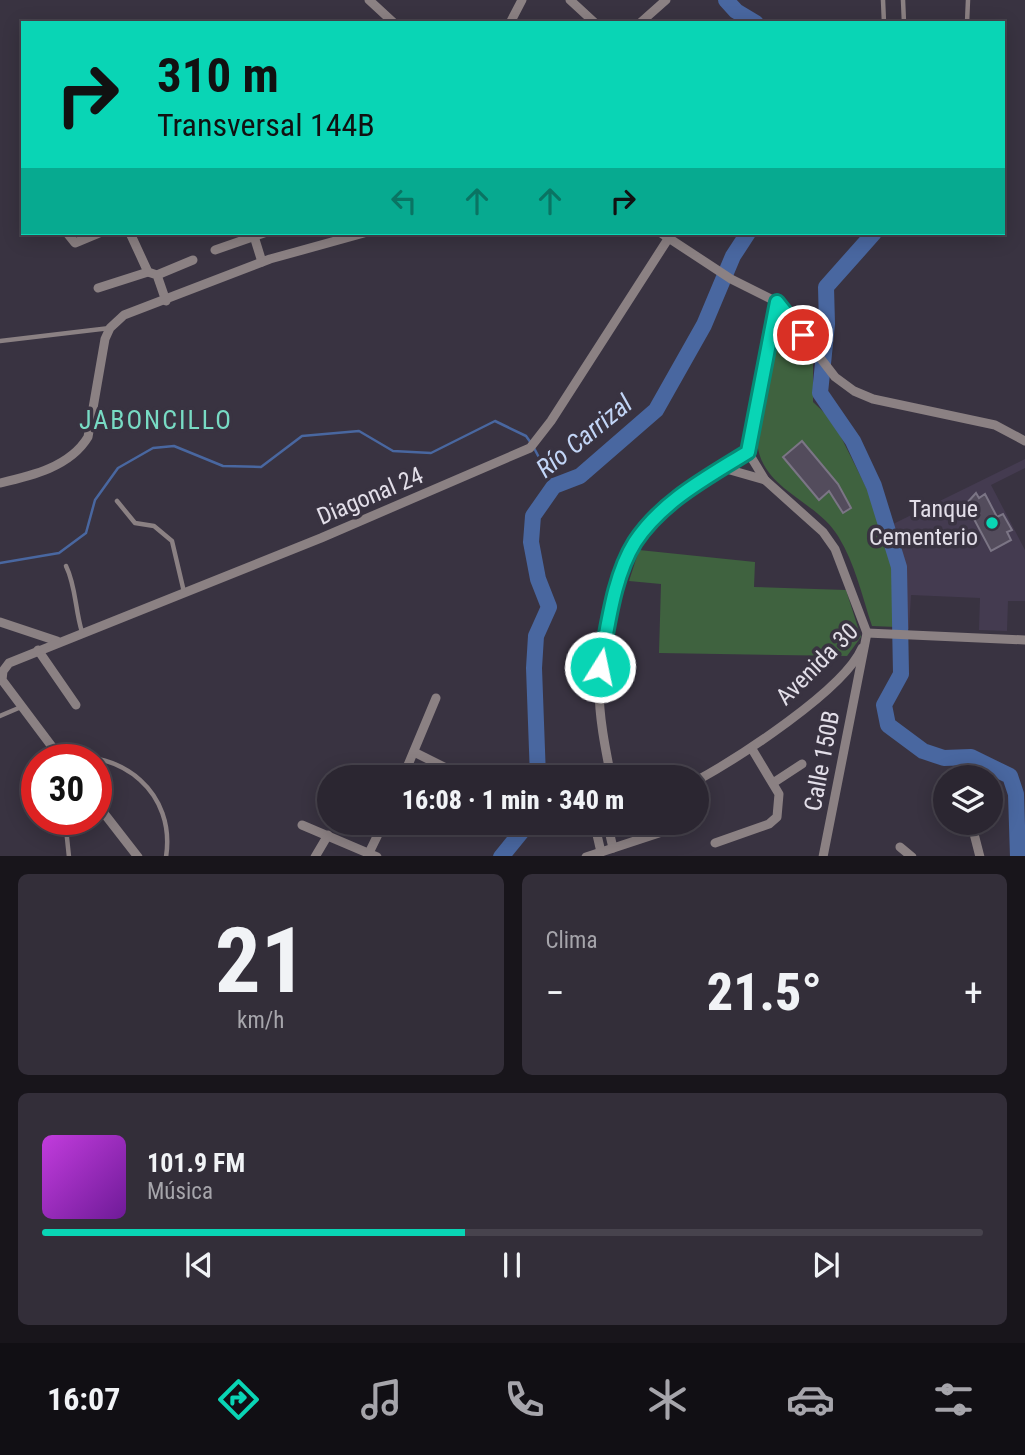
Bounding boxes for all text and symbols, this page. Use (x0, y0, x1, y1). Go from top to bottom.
text: 310 m (157, 47, 279, 104)
icon: right (42, 49, 133, 140)
text: Transversal 144B (157, 106, 375, 144)
icon: left (385, 182, 423, 220)
icon: ahead (458, 182, 496, 220)
icon: ahead (531, 182, 569, 220)
icon: right (604, 182, 642, 220)
pin (773, 305, 833, 365)
icon: arrive (784, 316, 822, 354)
water label: Río Carrizal (530, 388, 639, 484)
district label: JABONCILLO (79, 405, 233, 435)
street label: Diagonal 24 (313, 461, 427, 531)
place label: Tanque Cementerio (869, 495, 978, 551)
marker: Tanque Cementerio (984, 515, 1000, 531)
street label: Avenida 30 (770, 617, 864, 711)
position arrow (563, 630, 637, 704)
street label: Calle 150B (799, 708, 845, 814)
speed limit sign: 30 (21, 744, 112, 835)
map controls (933, 765, 1003, 835)
button: layers (933, 765, 1003, 835)
text: 16:08 · 1 min · 340 m (402, 785, 624, 815)
text: 21 (215, 908, 307, 1014)
text: Clima (546, 927, 597, 954)
text: 21.5° (707, 962, 822, 1023)
text: − (546, 971, 565, 1015)
text: + (964, 971, 983, 1015)
text: km/h (237, 1007, 284, 1034)
text: 101.9 FM (147, 1148, 245, 1178)
text: Música (147, 1178, 213, 1205)
icon: previous (180, 1246, 218, 1284)
icon: pause (493, 1246, 531, 1284)
icon: next (807, 1246, 845, 1284)
icon: directions (214, 1375, 263, 1424)
icon: music (357, 1375, 406, 1424)
icon: phone (500, 1375, 549, 1424)
icon: climate (643, 1375, 692, 1424)
icon: car (786, 1375, 835, 1424)
icon: filters (929, 1375, 978, 1424)
text: 16:07 (47, 1380, 120, 1418)

